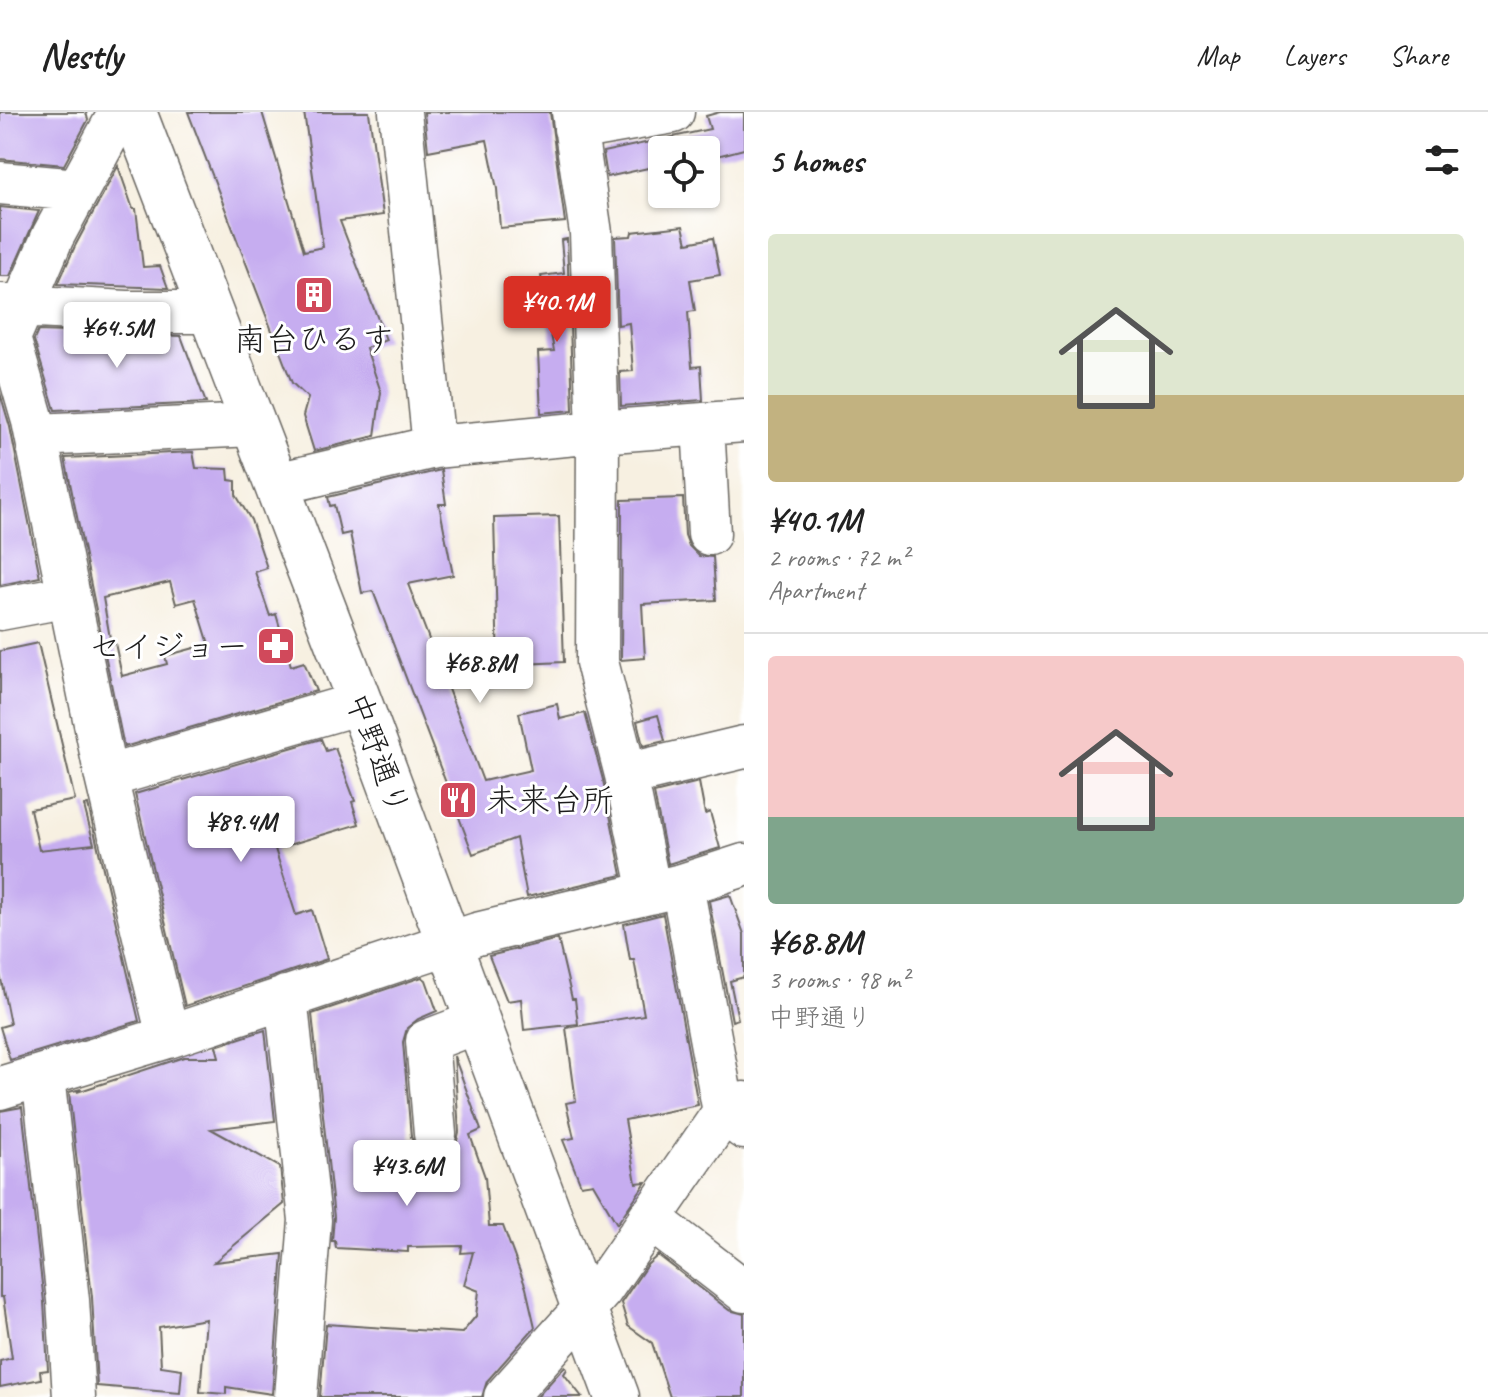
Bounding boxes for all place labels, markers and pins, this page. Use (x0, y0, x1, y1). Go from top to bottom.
building icon: 南台ひるす (293, 274, 335, 316)
pin: ¥40.1M (492, 276, 622, 344)
pin: ¥64.5M (52, 302, 182, 370)
place label: 南台ひるす (234, 319, 394, 360)
pharmacy icon: セイジョー (255, 625, 297, 667)
place label: セイジョー (89, 626, 248, 667)
pin: ¥68.8M (415, 637, 545, 705)
restaurant icon: 未来台所 (437, 779, 479, 821)
place label: 未来台所 (486, 780, 614, 821)
pin: ¥89.4M (176, 796, 306, 864)
pin: ¥43.6M (342, 1140, 472, 1208)

